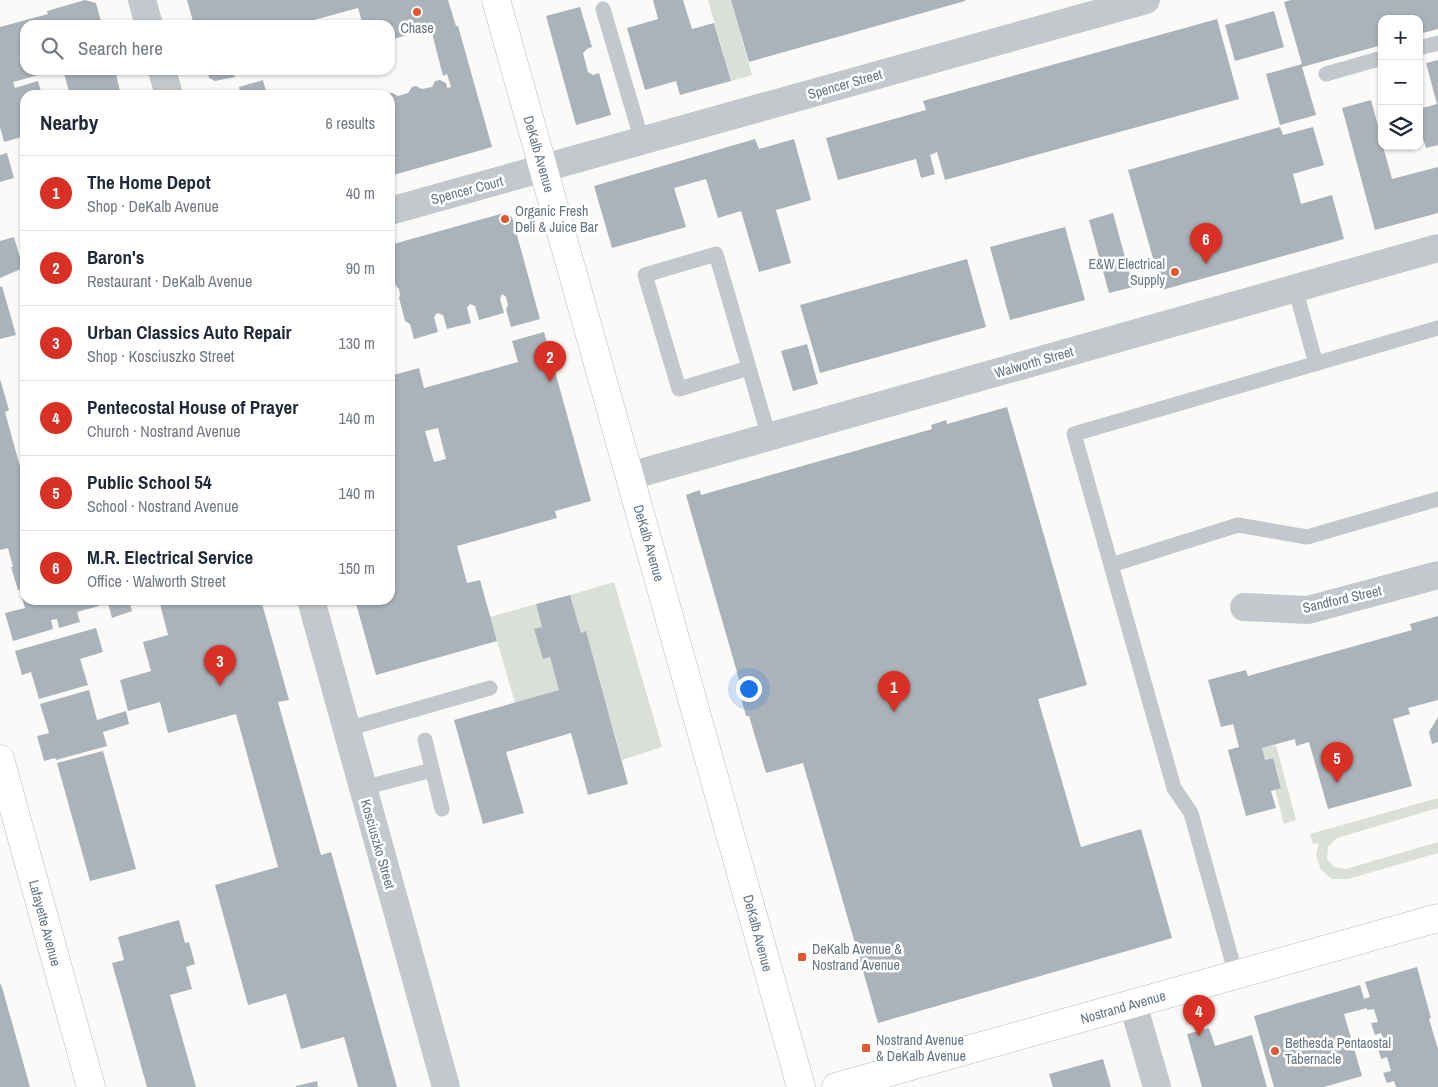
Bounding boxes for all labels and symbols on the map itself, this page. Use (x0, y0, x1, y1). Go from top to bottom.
marker: Chase (411, 6, 423, 18)
place label: Chase (400, 19, 434, 37)
street label: Spencer Street (806, 65, 884, 103)
street label: DeKalb Avenue (519, 114, 559, 194)
street label: Spencer Court (429, 172, 505, 208)
place label: Organic Fresh Deli & Juice Bar (515, 202, 598, 236)
marker: Organic Fresh Deli & Juice Bar (499, 213, 511, 225)
pin: 6 (1190, 223, 1222, 264)
place label: E&W Electrical Supply (1088, 255, 1165, 289)
marker: E&W Electrical Supply (1169, 266, 1181, 278)
pin: 2 (534, 341, 566, 382)
street label: Walworth Street (992, 342, 1076, 382)
street label: DeKalb Avenue (629, 503, 669, 583)
street label: Sandford Street (1301, 581, 1383, 617)
pin: 3 (204, 645, 236, 686)
pin: 1 (878, 671, 910, 712)
your location (736, 676, 762, 702)
pin: 5 (1321, 742, 1353, 783)
street label: Kosciuszko Street (357, 797, 399, 891)
street label: Lafayette Avenue (25, 878, 65, 968)
street label: DeKalb Avenue (739, 893, 777, 973)
place label: DeKalb Avenue & Nostrand Avenue (812, 940, 902, 974)
marker: DeKalb Avenue & Nostrand Avenue (796, 951, 808, 963)
street label: Nostrand Avenue (1078, 986, 1168, 1028)
pin: 4 (1183, 995, 1215, 1036)
place label: Nostrand Avenue & DeKalb Avenue (876, 1031, 966, 1065)
place label: Bethesda Pentaostal Tabernacle (1285, 1034, 1391, 1068)
marker: Nostrand Avenue & DeKalb Avenue (860, 1042, 872, 1054)
marker: Bethesda Pentaostal Tabernacle (1269, 1045, 1281, 1057)

